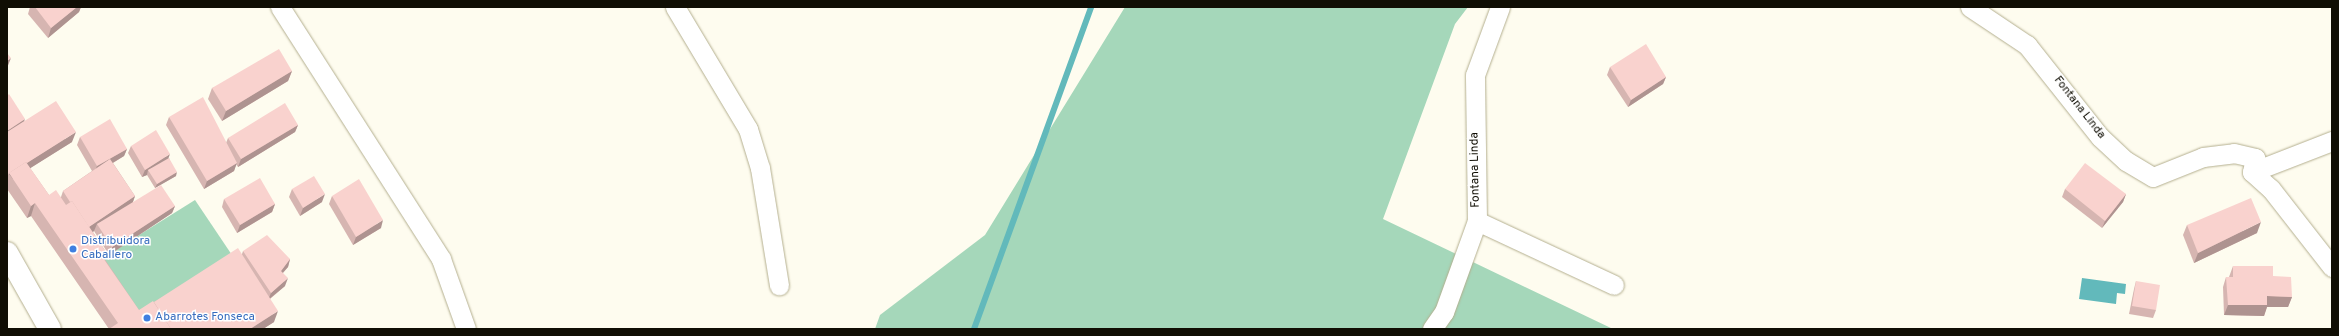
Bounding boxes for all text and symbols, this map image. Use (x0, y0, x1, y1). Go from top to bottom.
street label: Fontana Linda (2050, 74, 2108, 142)
street label: Fontana Linda (1468, 132, 1484, 208)
place label: Distribuidora Caballero (81, 235, 150, 263)
marker: Distribuidora Caballero (68, 244, 78, 254)
place label: Abarrotes Fonseca (155, 311, 255, 325)
marker: Abarrotes Fonseca (142, 313, 152, 323)

